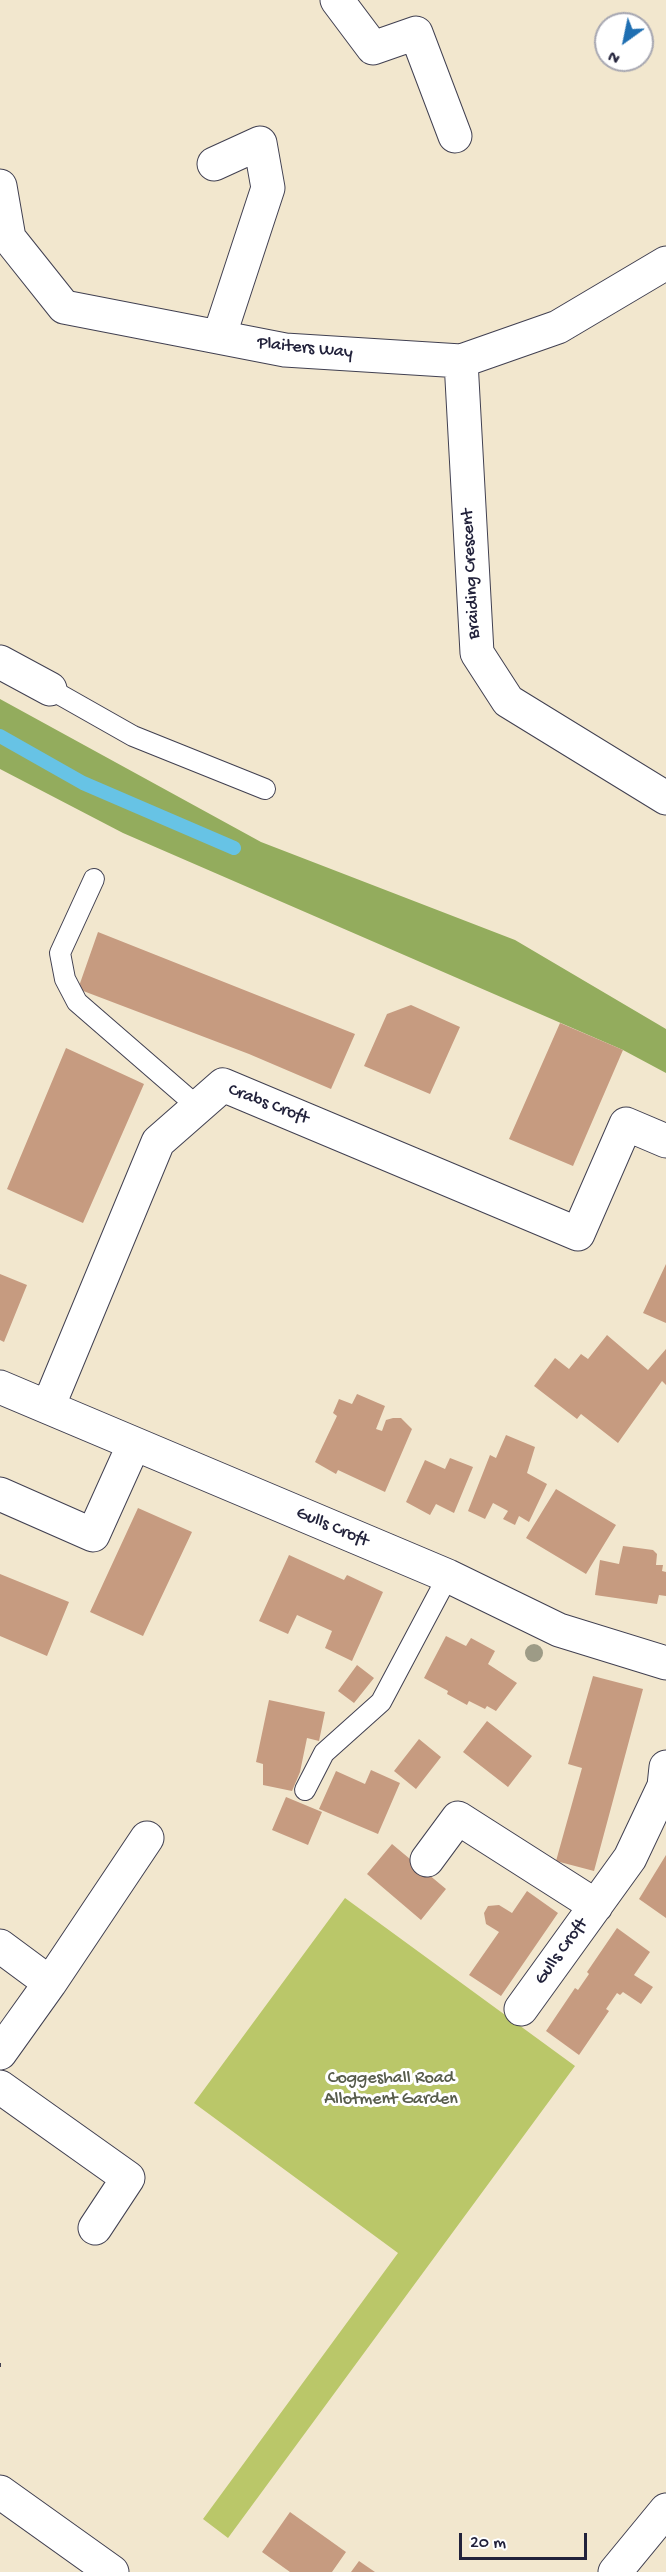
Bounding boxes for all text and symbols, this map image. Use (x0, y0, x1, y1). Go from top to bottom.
north arrow (594, 12, 654, 72)
text: N (605, 45, 625, 67)
street label: Plaiters Way (256, 333, 354, 365)
street label: Braiding Crescent (458, 508, 486, 640)
street label: Crabs Croft (225, 1080, 311, 1130)
street label: Gulls Croft (292, 1503, 372, 1553)
street label: Gulls Croft (531, 1915, 593, 1989)
park label: Coggeshall Road Allotment Garden (324, 2068, 458, 2110)
scale bar (462, 2521, 590, 2559)
text: 20 m (470, 2533, 506, 2554)

